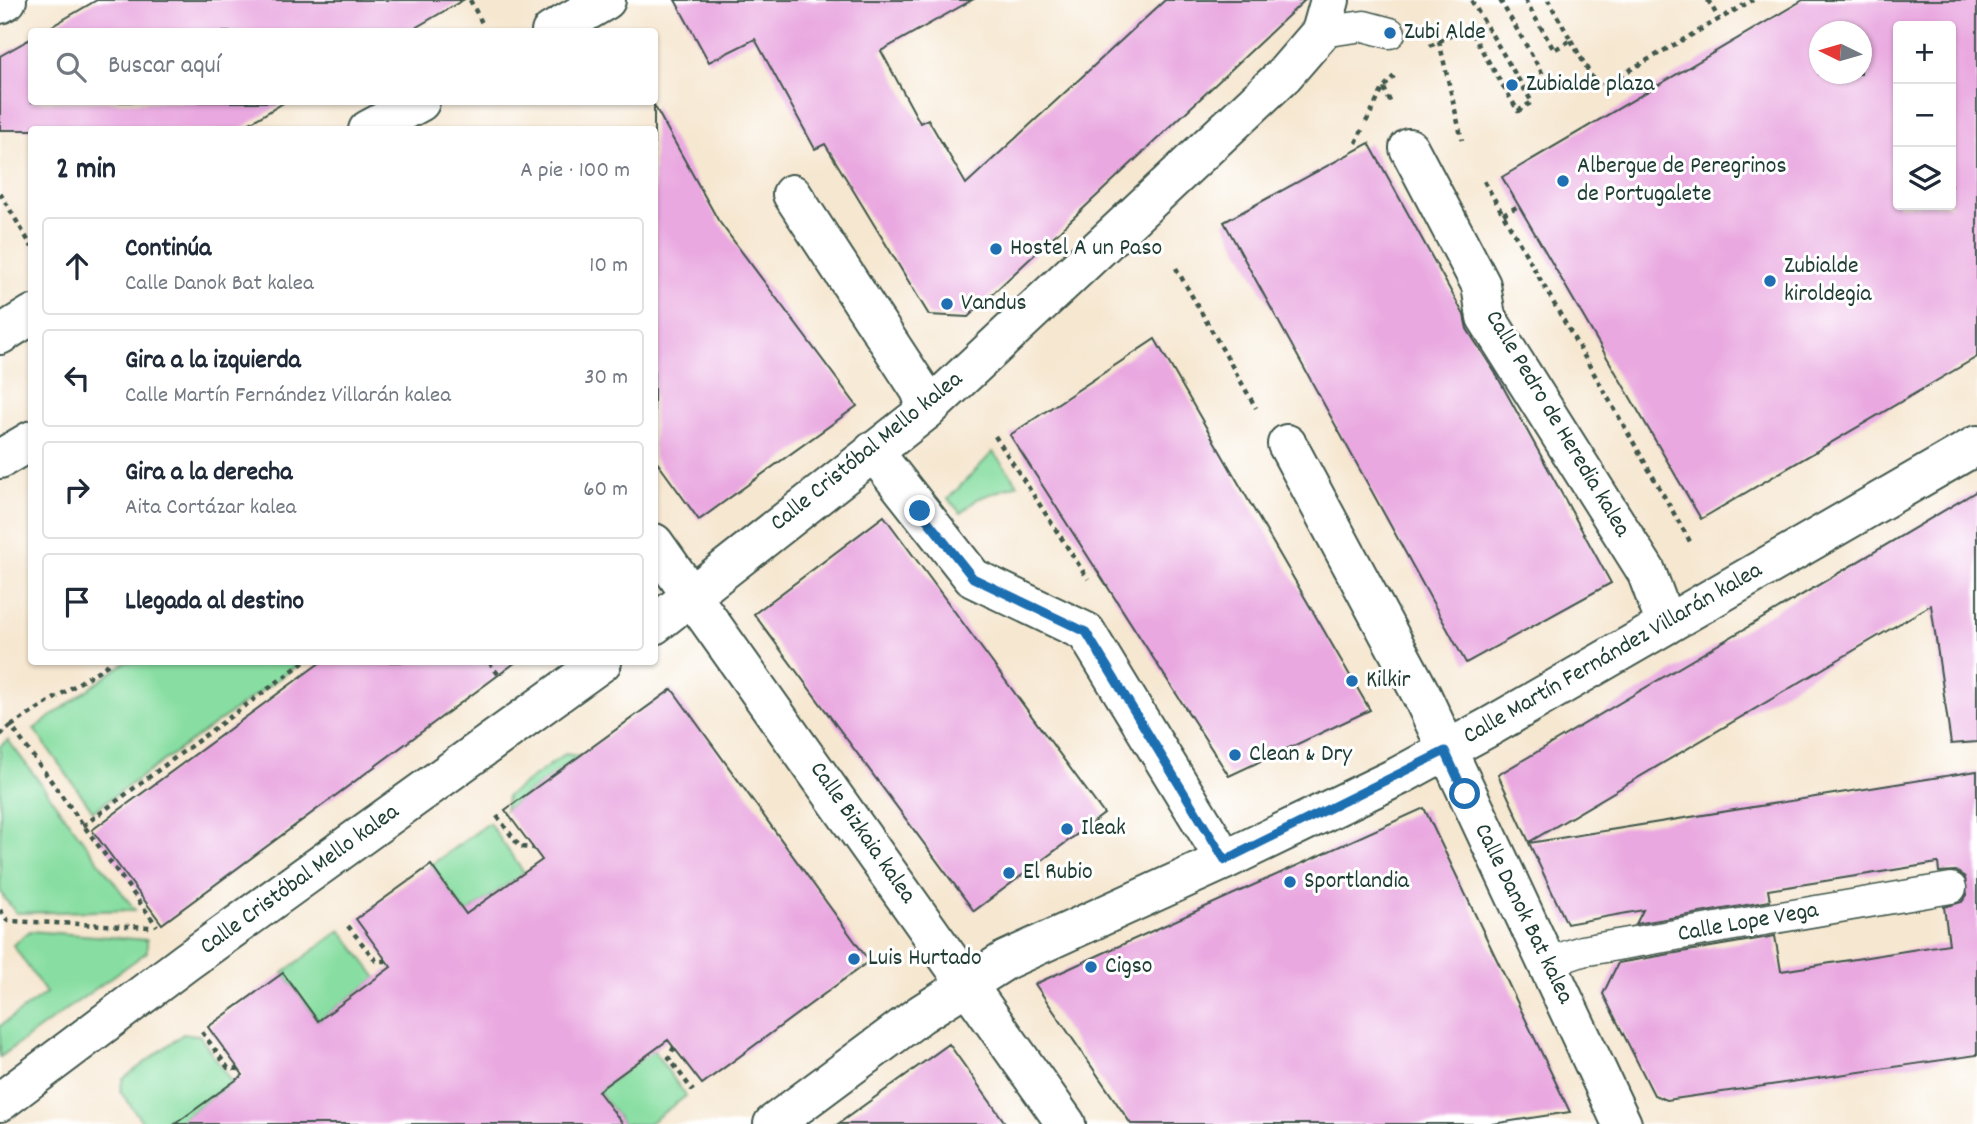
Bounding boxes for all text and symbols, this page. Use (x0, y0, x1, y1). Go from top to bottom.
place label: Zubi Alde (1404, 16, 1486, 50)
north arrow (1809, 21, 1872, 84)
map controls (1893, 21, 1956, 210)
button: + (1893, 21, 1956, 84)
marker: Zubi Alde (1382, 25, 1398, 41)
search box (28, 28, 658, 105)
icon: search (52, 48, 90, 86)
text: Buscar aquí (108, 48, 220, 85)
place label: Zubialde plaza (1526, 68, 1655, 102)
marker: Zubialde plaza (1504, 77, 1520, 93)
button: − (1893, 84, 1956, 147)
button: layers (1893, 147, 1956, 210)
text: 2 min (56, 150, 116, 193)
place label: Albergue de Peregrinos de Portugalete (1577, 150, 1787, 212)
text: A pie · 100 m (520, 155, 630, 188)
marker: Albergue de Peregrinos de Portugalete (1555, 173, 1571, 189)
text: Continúa (125, 231, 211, 268)
place label: Hostel A un Paso (1010, 232, 1162, 266)
marker: Hostel A un Paso (988, 241, 1004, 257)
icon: ahead (58, 247, 96, 285)
text: 10 m (589, 250, 628, 283)
place label: Zubialde kiroldegia (1784, 250, 1872, 312)
text: Calle Danok Bat kalea (125, 268, 314, 301)
marker: Zubialde kiroldegia (1762, 273, 1778, 289)
place label: Vandus (961, 287, 1027, 321)
marker: Vandus (939, 296, 955, 312)
street label: Calle Pedro de Heredia kalea (1476, 304, 1639, 544)
text: Gira a la izquierda (125, 343, 301, 380)
icon: left (58, 359, 96, 397)
text: 30 m (584, 362, 628, 395)
street label: Calle Cristóbal Mello kalea (763, 363, 971, 540)
text: Calle Martín Fernández Villarán kalea (125, 380, 451, 413)
text: Gira a la derecha (125, 455, 292, 492)
icon: right (58, 471, 96, 509)
text: 60 m (583, 474, 628, 507)
text: Aita Cortázar kalea (125, 492, 296, 525)
route end (904, 495, 935, 526)
street label: Calle Martín Fernández Villarán kalea (1457, 554, 1769, 754)
icon: arrive (58, 583, 96, 621)
text: Llegada al destino (125, 584, 304, 621)
place label: Kilkir (1366, 664, 1410, 698)
marker: Kilkir (1344, 673, 1360, 689)
place label: Clean & Dry (1249, 738, 1353, 772)
marker: Clean & Dry (1227, 747, 1243, 763)
street label: Calle Bizkaia kalea (800, 755, 924, 911)
route start (1449, 778, 1480, 809)
street label: Calle Cristóbal Mello kalea (193, 796, 407, 964)
place label: Ileak (1081, 812, 1126, 846)
street label: Calle Danok Bat kalea (1465, 818, 1582, 1011)
marker: Ileak (1059, 821, 1075, 837)
place label: El Rubio (1023, 856, 1093, 890)
marker: El Rubio (1001, 865, 1017, 881)
place label: Sportlandia (1304, 865, 1410, 899)
marker: Sportlandia (1282, 874, 1298, 890)
street label: Calle Lope Vega (1675, 894, 1822, 952)
place label: Luis Hurtado (868, 942, 982, 976)
place label: Cigso (1105, 950, 1153, 984)
marker: Luis Hurtado (846, 951, 862, 967)
marker: Cigso (1083, 959, 1099, 975)

